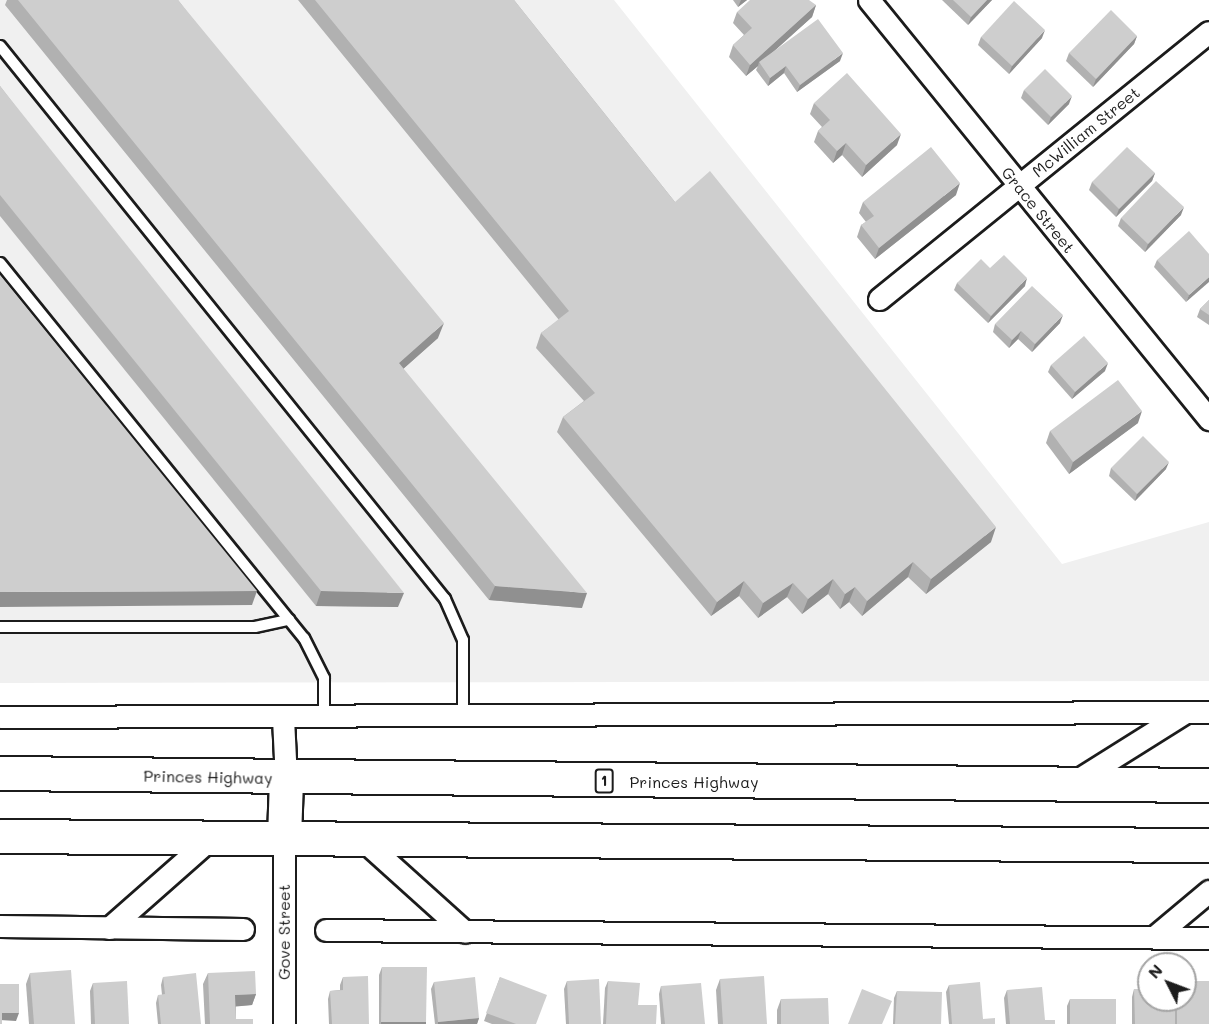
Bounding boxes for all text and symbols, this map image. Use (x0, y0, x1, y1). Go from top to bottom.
street label: McWilliam Street (1028, 83, 1144, 181)
street label: Grace Street (997, 163, 1079, 257)
street label: Princes Highway (143, 766, 273, 788)
road number: 1 (594, 769, 614, 793)
street label: Princes Highway (629, 772, 759, 792)
street label: Gove Street (274, 884, 294, 980)
north arrow (1137, 952, 1197, 1012)
text: N (1143, 959, 1167, 983)

